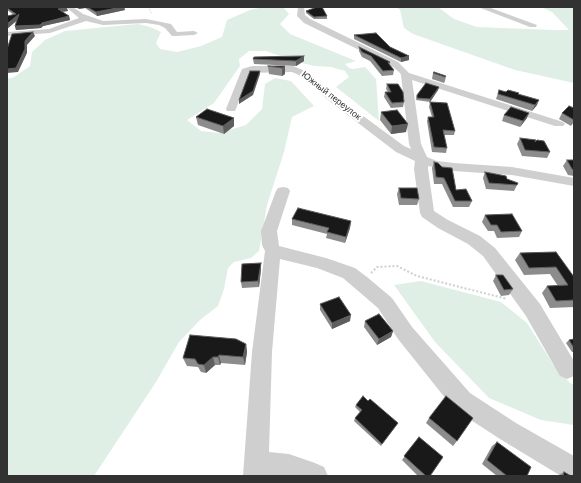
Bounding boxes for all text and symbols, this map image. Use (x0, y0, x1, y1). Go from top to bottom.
street label: Южный переулок (299, 69, 363, 123)

